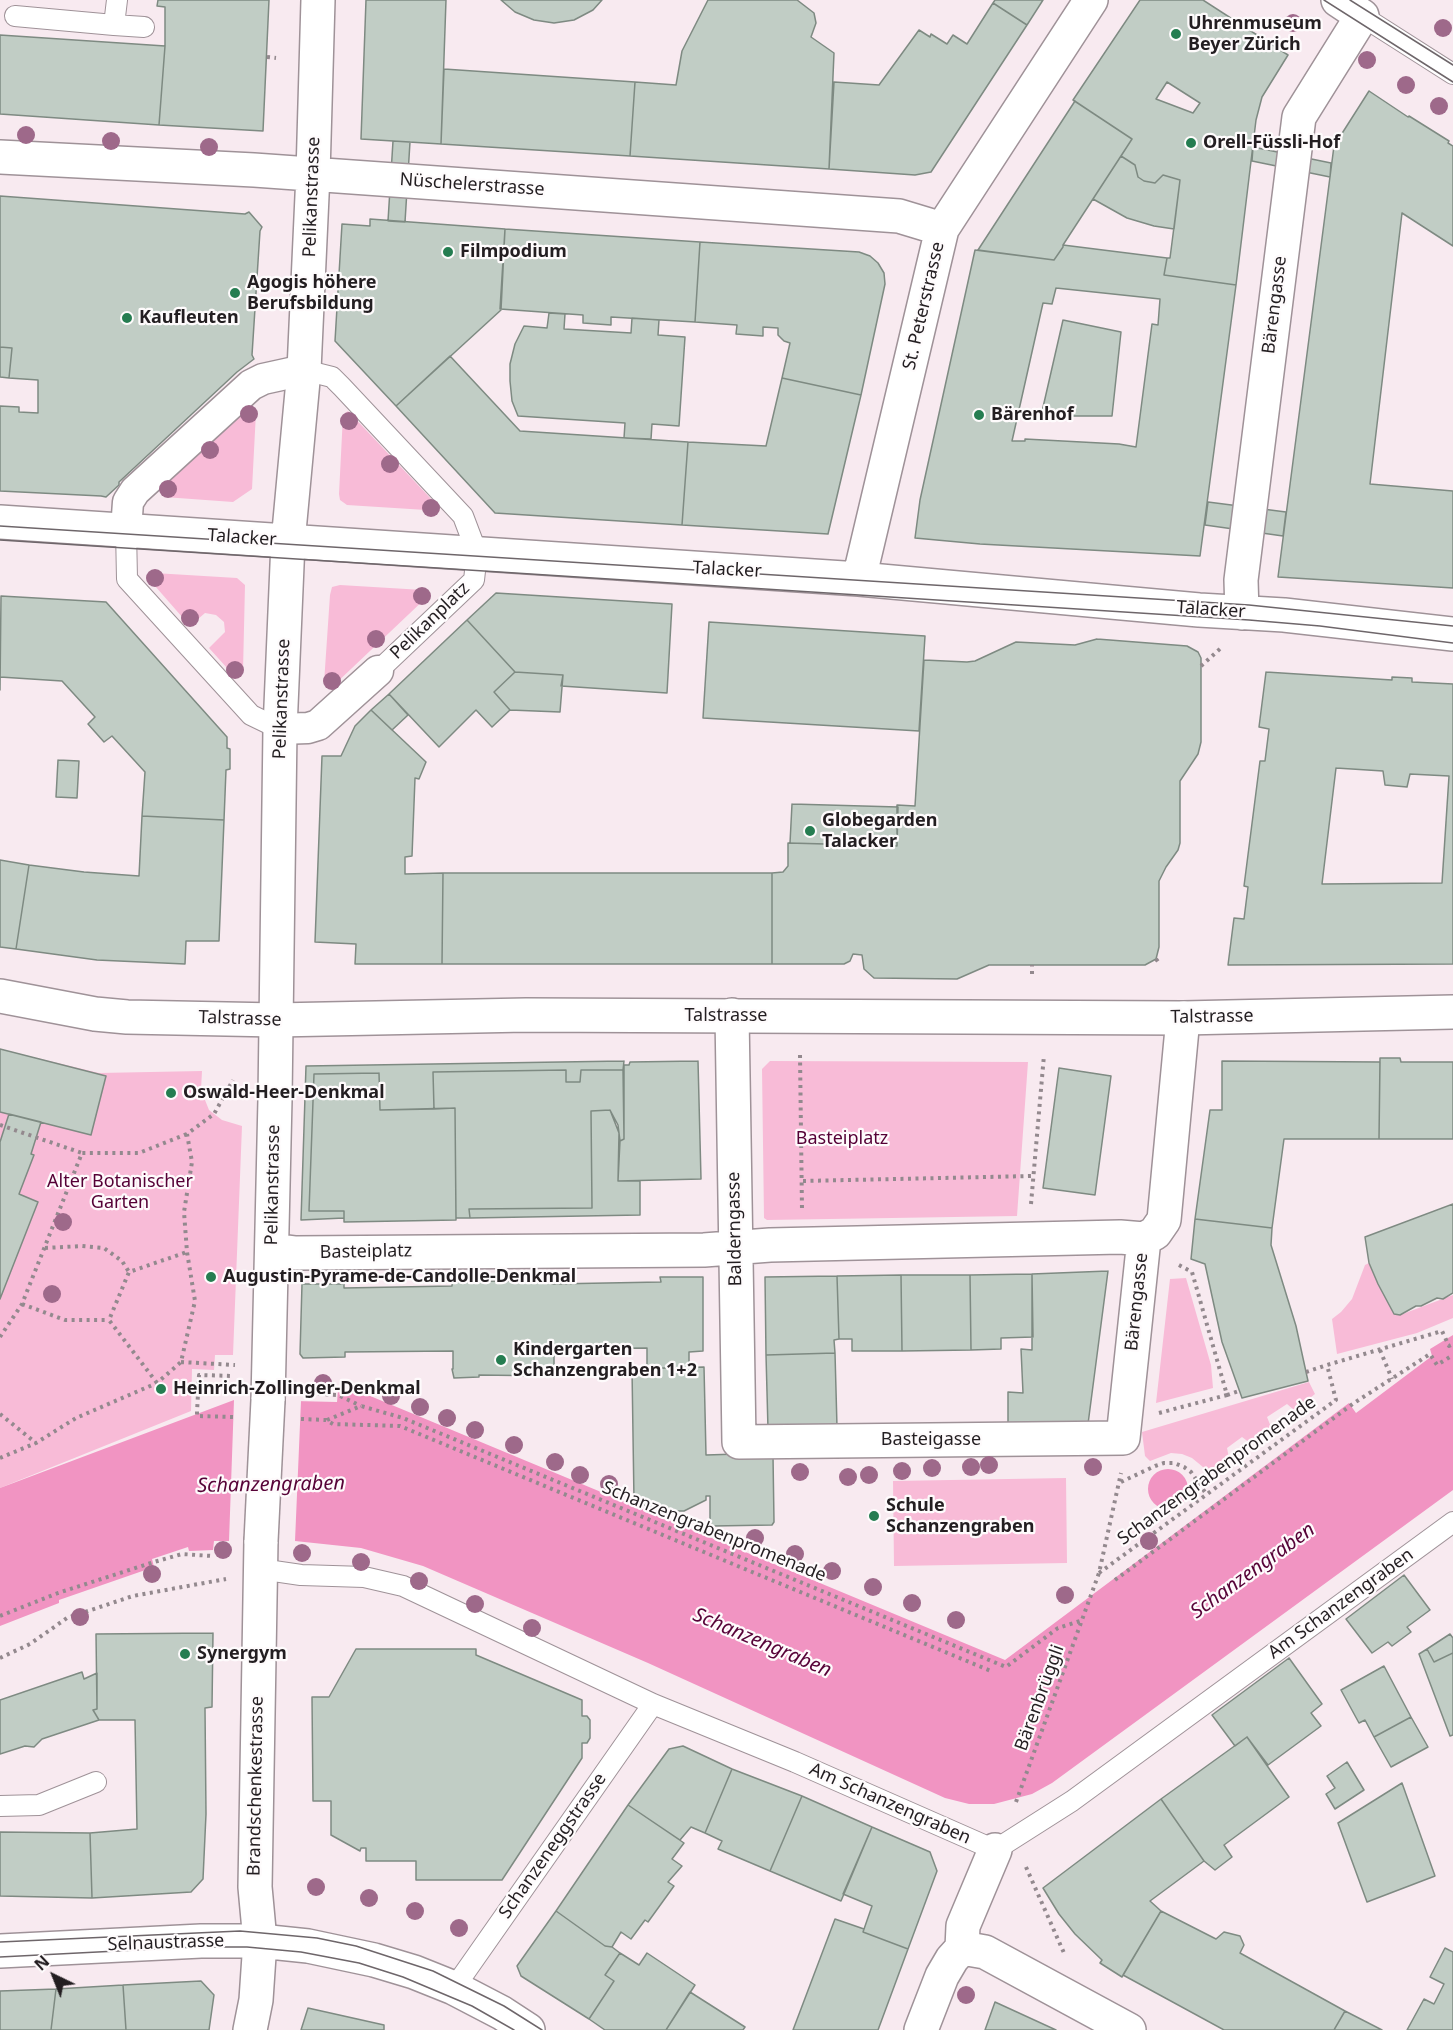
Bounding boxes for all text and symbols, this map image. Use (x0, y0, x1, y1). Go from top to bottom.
place label: Uhrenmuseum Beyer Zürich (1188, 13, 1322, 56)
marker: Uhrenmuseum Beyer Zürich (1169, 27, 1183, 41)
place label: Orell-Füssli-Hof (1203, 132, 1340, 154)
street label: Pelikanstrasse (299, 136, 325, 258)
marker: Orell-Füssli-Hof (1184, 136, 1198, 150)
street label: Nüschelerstrasse (399, 169, 545, 201)
street label: St. Peterstrasse (899, 240, 949, 372)
place label: Filmpodium (460, 241, 567, 263)
marker: Filmpodium (441, 245, 455, 259)
street label: Bärengasse (1258, 255, 1292, 355)
place label: Agogis höhere Berufsbildung (247, 272, 376, 314)
marker: Agogis höhere Berufsbildung (228, 286, 242, 300)
place label: Kaufleuten (139, 307, 239, 329)
marker: Kaufleuten (120, 311, 134, 325)
place label: Bärenhof (991, 404, 1074, 426)
marker: Bärenhof (972, 408, 986, 422)
street label: Talacker (207, 525, 277, 551)
street label: Talacker (692, 557, 762, 583)
street label: Pelikanplatz (386, 578, 474, 664)
street label: Talacker (1176, 597, 1246, 623)
street label: Pelikanstrasse (269, 638, 295, 760)
place label: Globegarden Talacker (822, 810, 937, 852)
marker: Globegarden Talacker (803, 824, 817, 838)
street label: Talstrasse (685, 1005, 767, 1027)
street label: Talstrasse (1170, 1005, 1254, 1029)
street label: Talstrasse (198, 1007, 282, 1031)
place label: Oswald-Heer-Denkmal (183, 1082, 385, 1104)
marker: Oswald-Heer-Denkmal (164, 1086, 178, 1100)
street label: Pelikanstrasse (261, 1124, 285, 1246)
park label: Basteiplatz (796, 1128, 888, 1150)
park label: Alter Botanischer Garten (47, 1171, 193, 1214)
street label: Balderngasse (723, 1171, 747, 1287)
street label: Basteiplatz (320, 1240, 412, 1264)
street label: Bärengasse (1121, 1252, 1153, 1352)
place label: Augustin-Pyrame-de-Candolle-Denkmal (223, 1266, 576, 1288)
marker: Augustin-Pyrame-de-Candolle-Denkmal (204, 1270, 218, 1284)
place label: Kindergarten Schanzengraben 1+2 (513, 1339, 697, 1382)
marker: Kindergarten Schanzengraben 1+2 (494, 1353, 508, 1367)
place label: Heinrich-Zollinger-Denkmal (173, 1378, 421, 1400)
marker: Heinrich-Zollinger-Denkmal (154, 1382, 168, 1396)
street label: Schanzengrabenpromenade (1114, 1392, 1320, 1550)
street label: Basteigasse (881, 1429, 981, 1451)
water label: Schanzengraben (197, 1472, 345, 1498)
street label: Schanzengrabenpromenade (599, 1477, 829, 1587)
place label: Schule Schanzengraben (886, 1495, 1034, 1538)
marker: Schule Schanzengraben (867, 1509, 881, 1523)
water label: Schanzengraben (1186, 1518, 1320, 1624)
street label: Am Schanzengraben (1264, 1544, 1418, 1664)
water label: Schanzengraben (689, 1603, 835, 1683)
street label: Bärenbrüggli (1011, 1642, 1069, 1754)
place label: Synergym (197, 1643, 287, 1665)
marker: Synergym (178, 1647, 192, 1661)
street label: Brandschenkestrasse (244, 1696, 268, 1876)
street label: Am Schanzengraben (806, 1759, 974, 1849)
street label: Schanzeneggstrasse (495, 1769, 611, 1923)
street label: Selnaustrasse (107, 1930, 225, 1956)
north arrow (24, 1946, 84, 2006)
text: N (29, 1950, 54, 1975)

